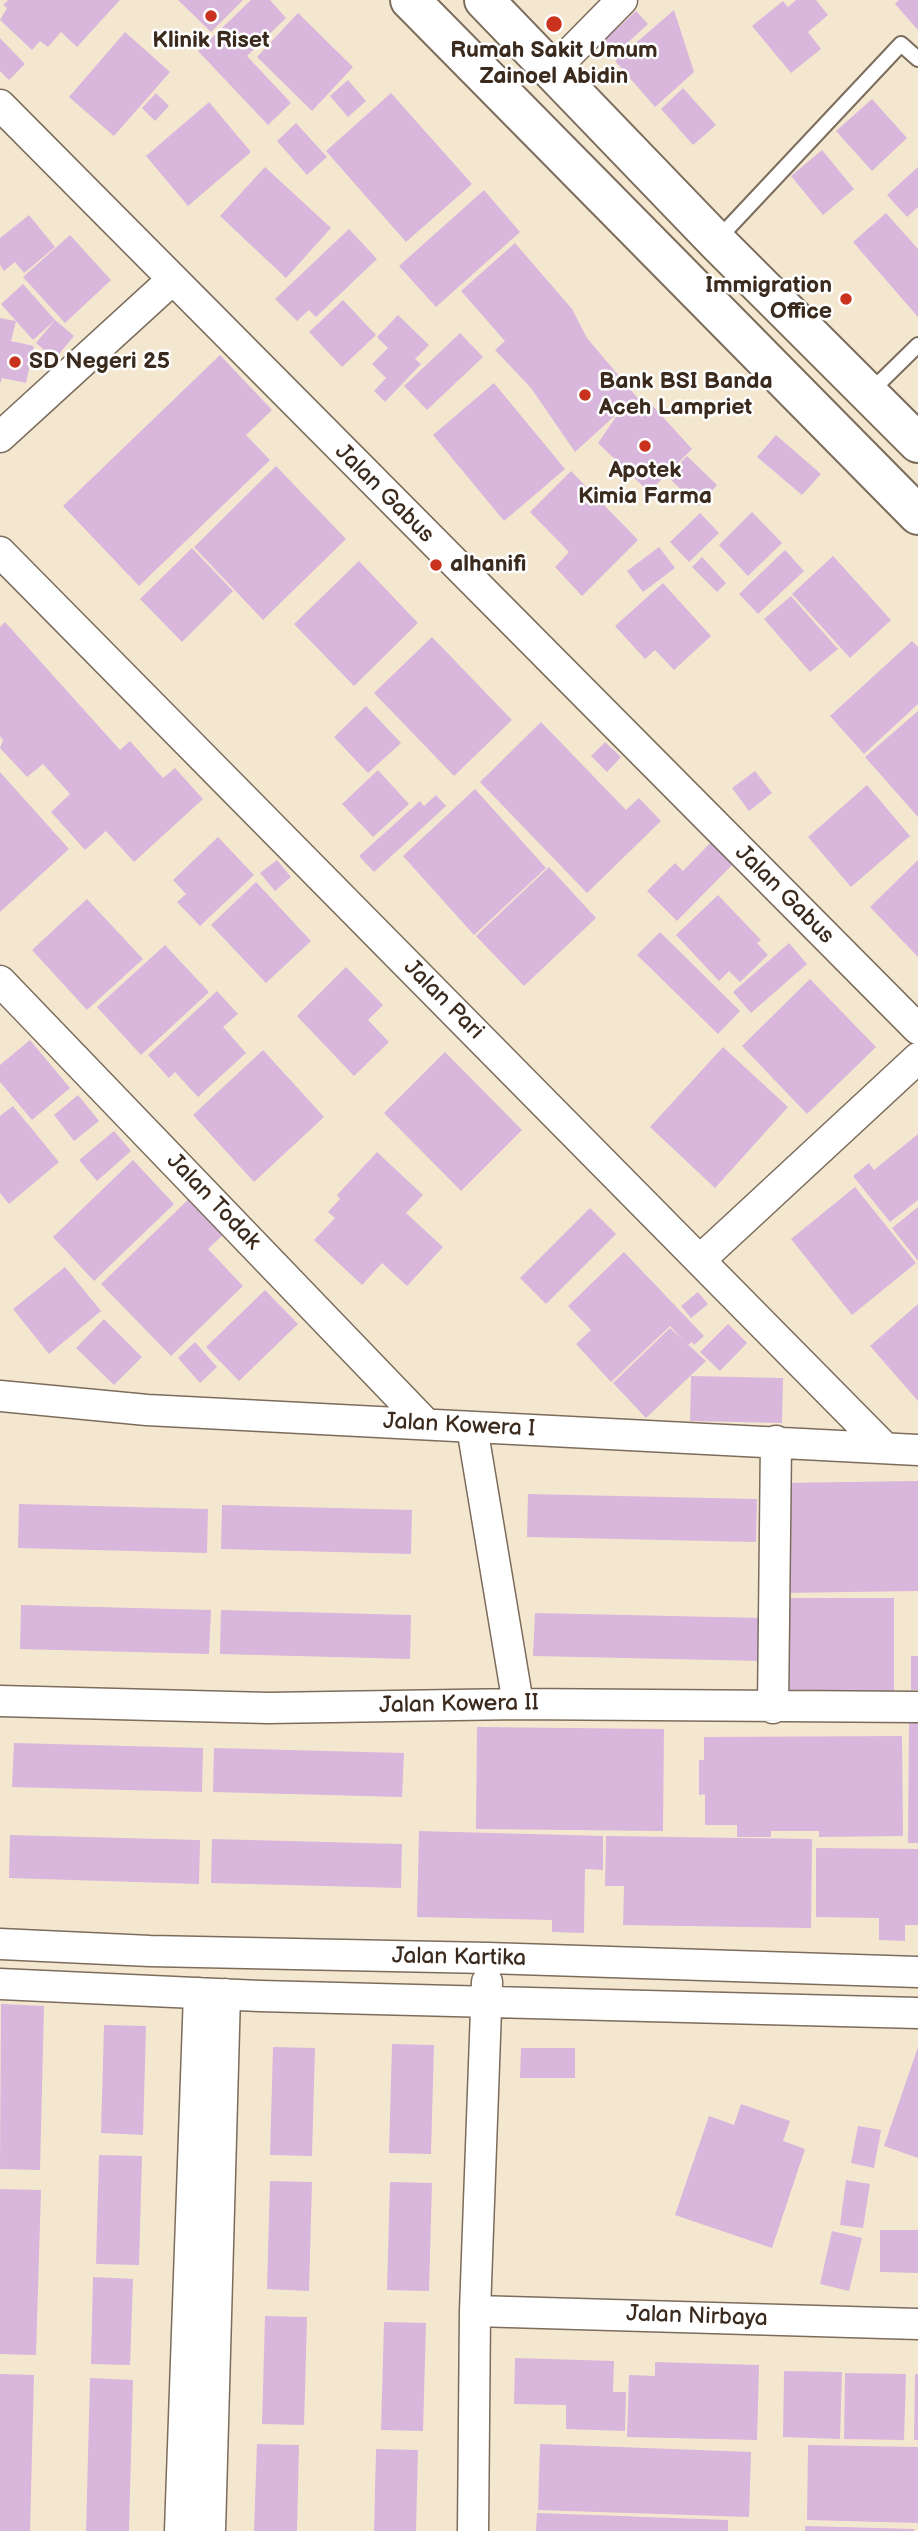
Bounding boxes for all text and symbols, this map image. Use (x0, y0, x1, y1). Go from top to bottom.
marker: Klinik Riset (203, 8, 219, 24)
marker: Rumah Sakit Umum Zainoel Abidin (544, 14, 564, 34)
place label: Klinik Riset (152, 27, 270, 55)
place label: Rumah Sakit Umum Zainoel Abidin (450, 37, 658, 91)
place label: Immigration Office (705, 272, 832, 326)
marker: Immigration Office (838, 291, 854, 307)
place label: SD Negeri 25 (29, 348, 170, 376)
marker: SD Negeri 25 (7, 354, 23, 370)
place label: Bank BSI Banda Aceh Lampriet (599, 368, 773, 422)
marker: Bank BSI Banda Aceh Lampriet (577, 387, 593, 403)
marker: Apotek Kimia Farma (637, 438, 653, 454)
street label: Jalan Gabus (329, 439, 439, 549)
place label: Apotek Kimia Farma (578, 457, 712, 511)
place label: alhanifi (450, 551, 526, 579)
marker: alhanifi (428, 557, 444, 573)
street label: Jalan Gabus (729, 840, 839, 950)
street label: Jalan Pari (397, 954, 489, 1046)
street label: Jalan Todak (160, 1148, 266, 1256)
street label: Jalan Kowera I (382, 1408, 536, 1444)
street label: Jalan Kowera II (379, 1690, 539, 1720)
street label: Jalan Kartika (392, 1943, 526, 1973)
street label: Jalan Nirbaya (626, 2301, 768, 2333)

